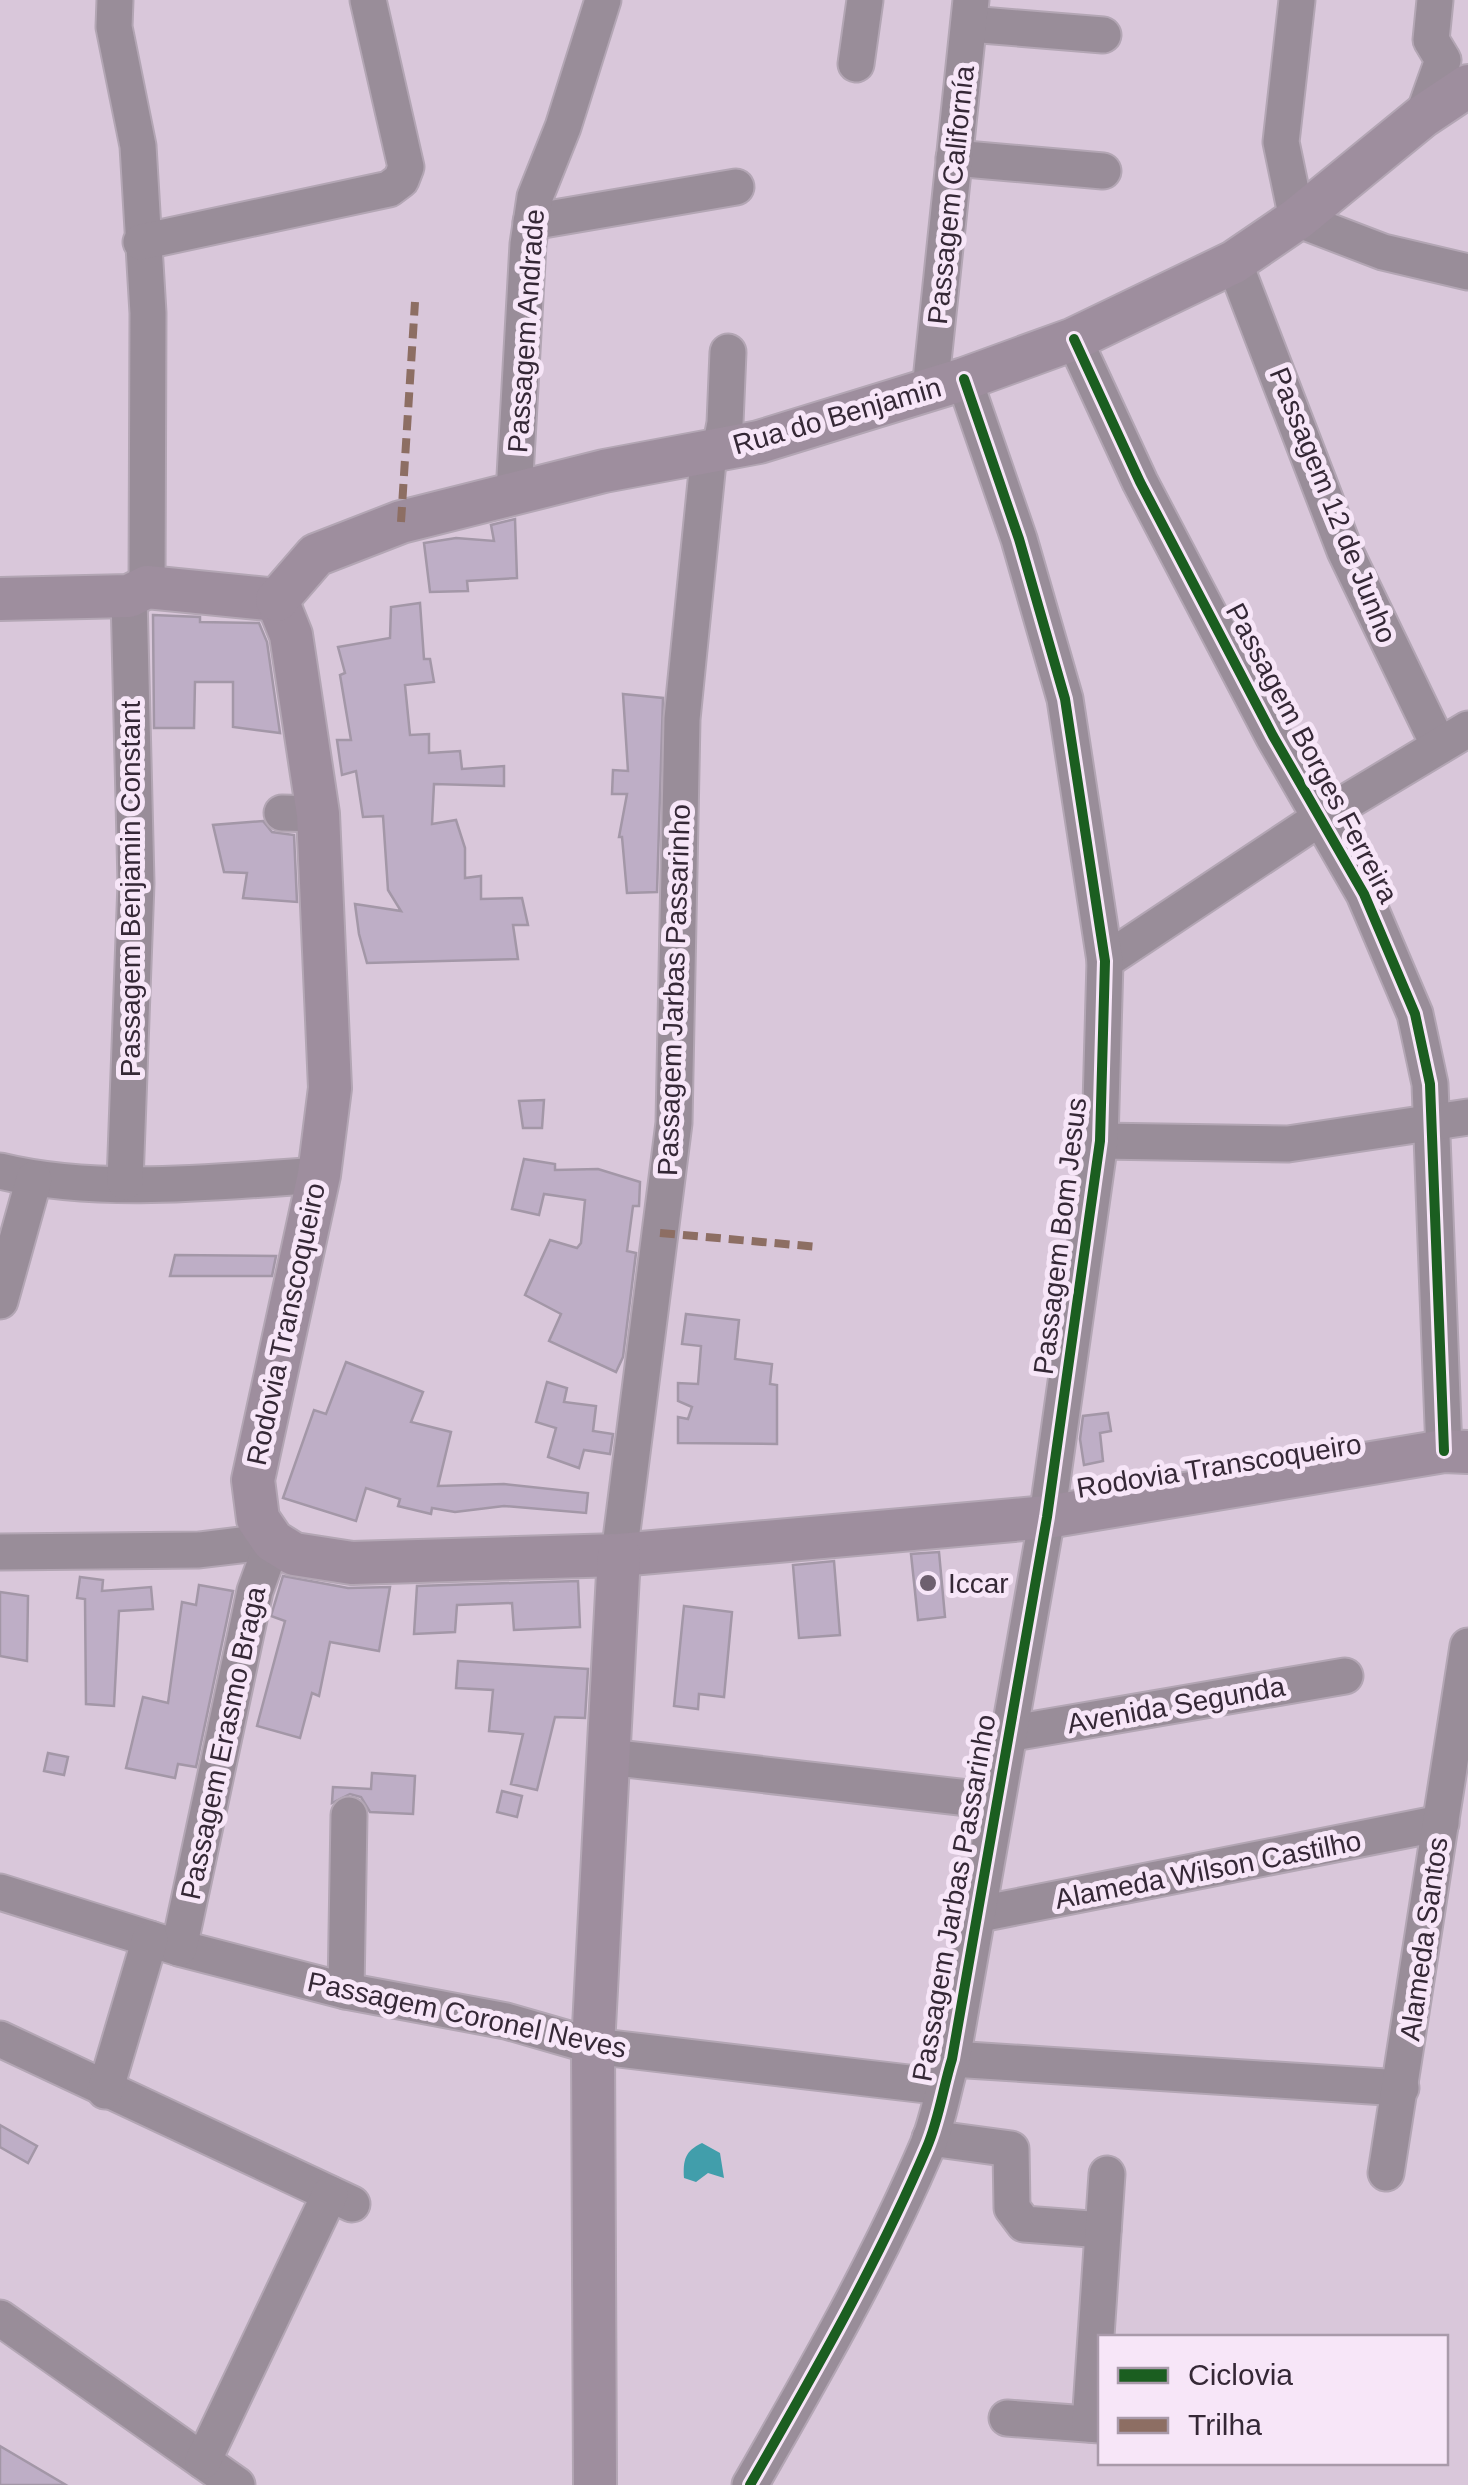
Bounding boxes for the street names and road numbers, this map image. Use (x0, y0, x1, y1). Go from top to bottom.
street label: Passagem Californía (922, 64, 980, 326)
street label: Passagem Andrade (502, 208, 550, 454)
street label: Passagem 12 de Junho (1264, 363, 1402, 647)
street label: Rua do Benjamin (729, 371, 945, 461)
street label: Passagem Borges Ferreira (1220, 598, 1404, 908)
street label: Passagem Benjamin Constant (115, 700, 146, 1077)
street label: Passagem Jarbas Passarinho (652, 804, 696, 1176)
street label: Passagem Bom Jesus (1028, 1096, 1092, 1376)
street label: Rodovia Transcoqueiro (241, 1180, 331, 1468)
street label: Rodovia Transcoqueiro (1074, 1428, 1364, 1504)
street label: Passagem Erasmo Braga (175, 1583, 271, 1902)
street label: Avenida Segunda (1065, 1671, 1288, 1739)
street label: Passagem Jarbas Passarinho (906, 1712, 1002, 2084)
street label: Alameda Wilson Castilho (1052, 1825, 1364, 1915)
street label: Alameda Santos (1394, 1835, 1454, 2043)
street label: Passagem Coronel Neves (305, 1966, 629, 2064)

